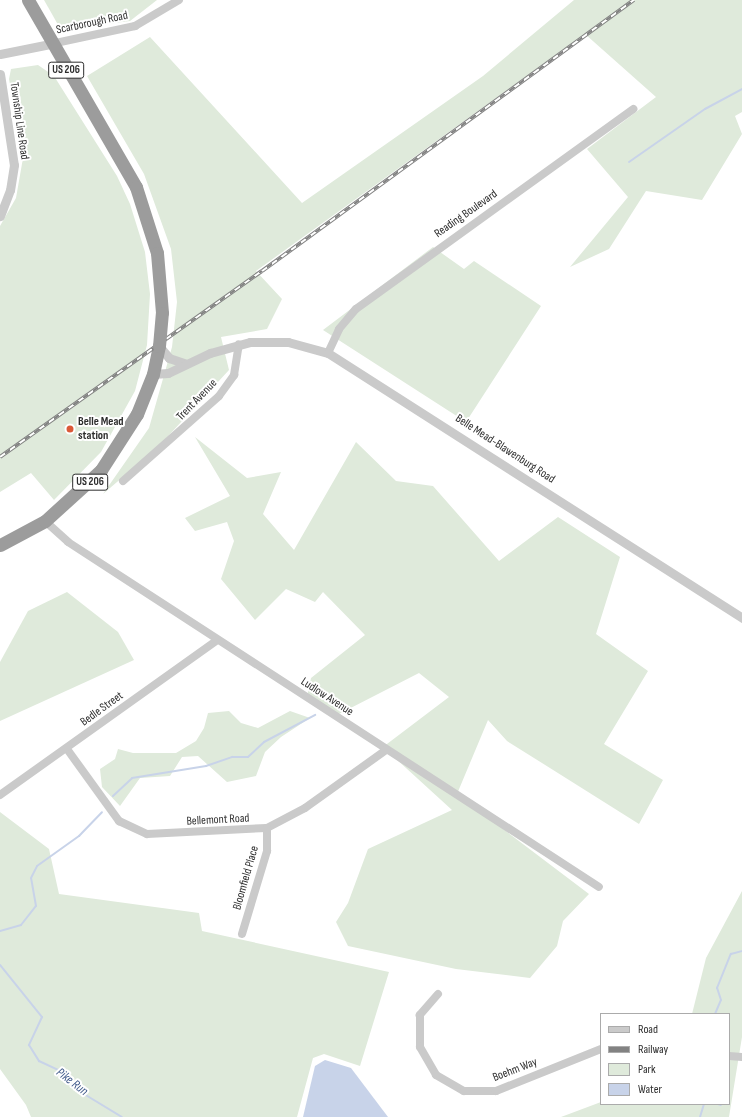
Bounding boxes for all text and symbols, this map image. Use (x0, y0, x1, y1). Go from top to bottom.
street label: Scarborough Road (55, 8, 129, 38)
road number: US 206 (48, 61, 84, 79)
street label: Township Line Road (6, 81, 32, 161)
street label: Reading Boulevard (432, 187, 500, 241)
street label: Trent Avenue (174, 376, 220, 424)
street label: Belle Mead-Blawenburg Road (452, 411, 558, 487)
place label: Belle Mead station (78, 415, 124, 443)
marker: Belle Mead station (65, 424, 75, 434)
road number: US 206 (72, 473, 108, 491)
street label: Ludlow Avenue (298, 675, 356, 719)
street label: Bedle Street (78, 689, 126, 729)
street label: Bellemont Road (186, 811, 250, 829)
street label: Bloomfield Place (230, 844, 262, 912)
legend (600, 1013, 730, 1105)
text: Road (638, 1022, 658, 1037)
text: Railway (638, 1042, 668, 1057)
street label: Boehm Way (491, 1055, 539, 1085)
text: Park (638, 1062, 656, 1077)
water label: Pike Run (53, 1065, 91, 1099)
text: Water (638, 1082, 662, 1097)

